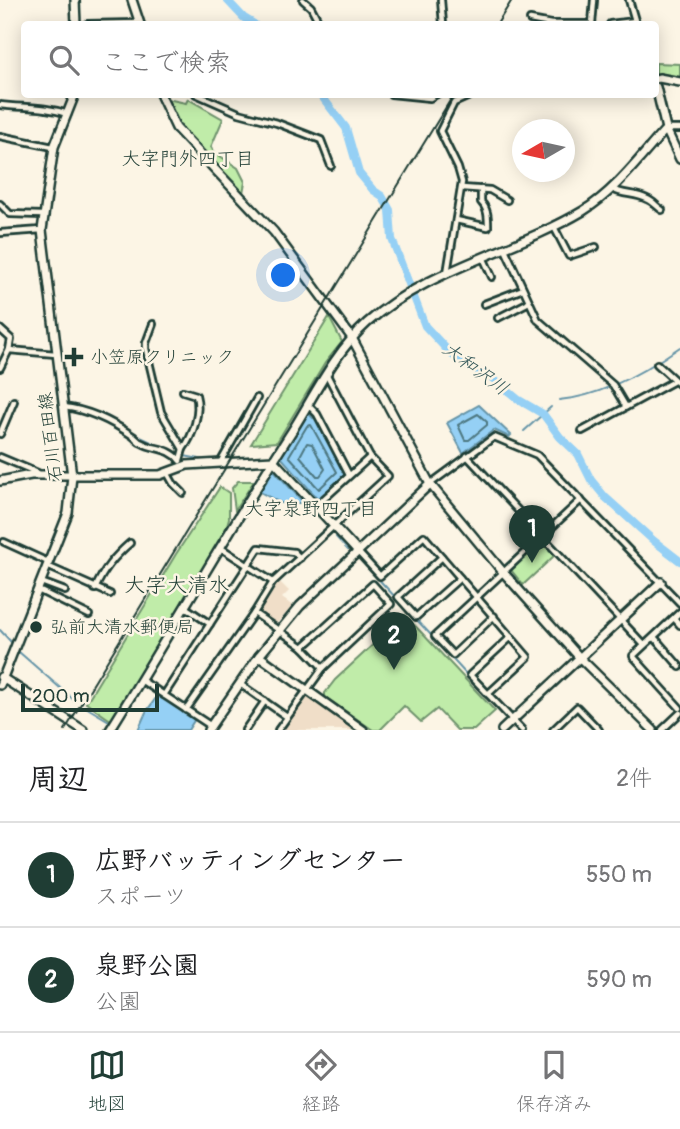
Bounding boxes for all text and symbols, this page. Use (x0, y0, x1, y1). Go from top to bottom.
search box (21, 21, 659, 98)
icon: search (45, 41, 83, 79)
text: ここで検索 (101, 47, 231, 79)
north arrow (512, 119, 575, 182)
district label: 大字門外四丁目 (121, 147, 255, 171)
your location (266, 258, 300, 292)
water label: 大和沢川 (438, 337, 513, 401)
place label: 小笠原クリニック (90, 346, 234, 369)
marker: 小笠原クリニック (64, 347, 84, 367)
street label: 石川百田線 (34, 391, 67, 483)
district label: 大字泉野四丁目 (244, 497, 378, 521)
pin: 1 (509, 505, 555, 563)
district label: 大字大清水 (125, 572, 230, 599)
pin: 2 (371, 612, 417, 670)
place label: 弘前大清水郵便局 (50, 616, 194, 639)
marker: 弘前大清水郵便局 (28, 619, 44, 635)
scale bar (21, 681, 159, 713)
text: 200 m (32, 684, 90, 708)
text: 周辺 (28, 761, 88, 798)
text: 2件 (616, 764, 652, 793)
text: 広野バッティングセンター (95, 845, 405, 877)
text: 1 (47, 860, 56, 889)
text: 550 m (586, 860, 652, 889)
text: スポーツ (95, 882, 187, 911)
text: 泉野公園 (95, 950, 199, 982)
text: 2 (45, 965, 57, 994)
text: 590 m (587, 965, 652, 994)
text: 公園 (95, 987, 141, 1016)
tab: 地図 (88, 1046, 126, 1116)
tab: 経路 (302, 1046, 340, 1116)
tab: 保存済み (516, 1046, 592, 1116)

